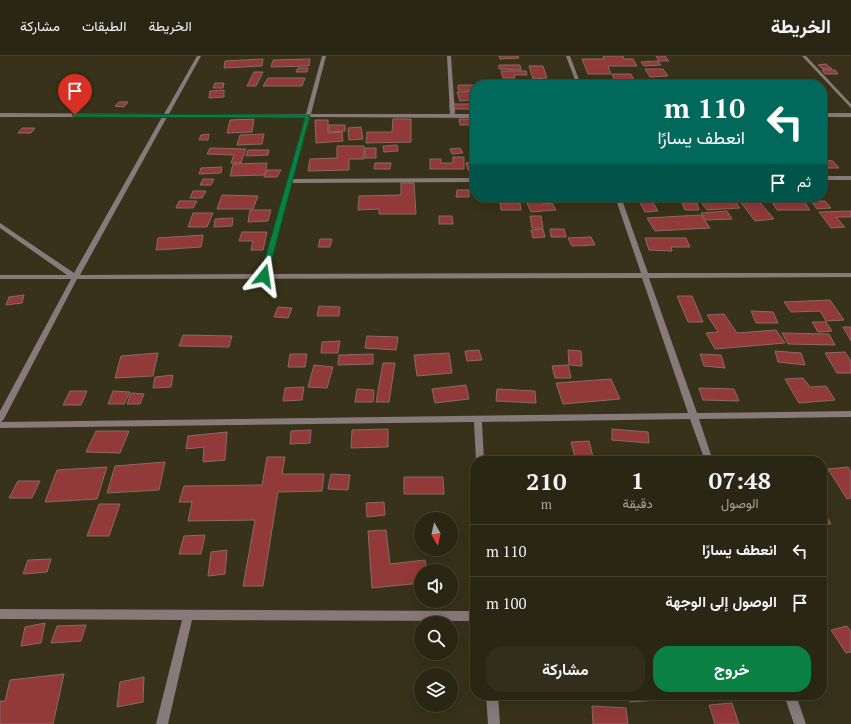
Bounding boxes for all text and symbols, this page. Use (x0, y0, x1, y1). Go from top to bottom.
text: الخريطة (771, 13, 831, 38)
text: مشاركة (20, 16, 60, 35)
text: الطبقات (82, 16, 126, 35)
text: الخريطة (148, 16, 192, 35)
pin (58, 74, 92, 115)
icon: arrive (64, 80, 86, 102)
text: 110 m (664, 89, 745, 126)
icon: left (759, 96, 811, 148)
text: انعطف يسارًا (658, 125, 745, 149)
text: ثم (797, 171, 811, 191)
icon: arrive (767, 172, 789, 194)
position arrow (243, 255, 285, 297)
text: 1 (631, 464, 644, 496)
text: 07:48 (709, 464, 771, 496)
text: 210 (526, 465, 567, 497)
text: دقيقة (623, 494, 653, 512)
text: الوصول (721, 494, 759, 512)
text: m (541, 495, 552, 513)
north arrow (414, 512, 458, 556)
map controls (414, 512, 458, 712)
text: انعطف يسارًا (702, 539, 777, 559)
icon: left (789, 540, 811, 562)
text: 110 m (486, 541, 527, 561)
button: sound (414, 564, 458, 608)
text: الوصول إلى الوجهة (665, 591, 777, 611)
icon: arrive (789, 592, 811, 614)
text: 100 m (486, 593, 527, 613)
button: search (414, 616, 458, 660)
button: مشاركة (486, 646, 645, 692)
button: خروج (653, 646, 811, 692)
button: layers (414, 668, 458, 712)

